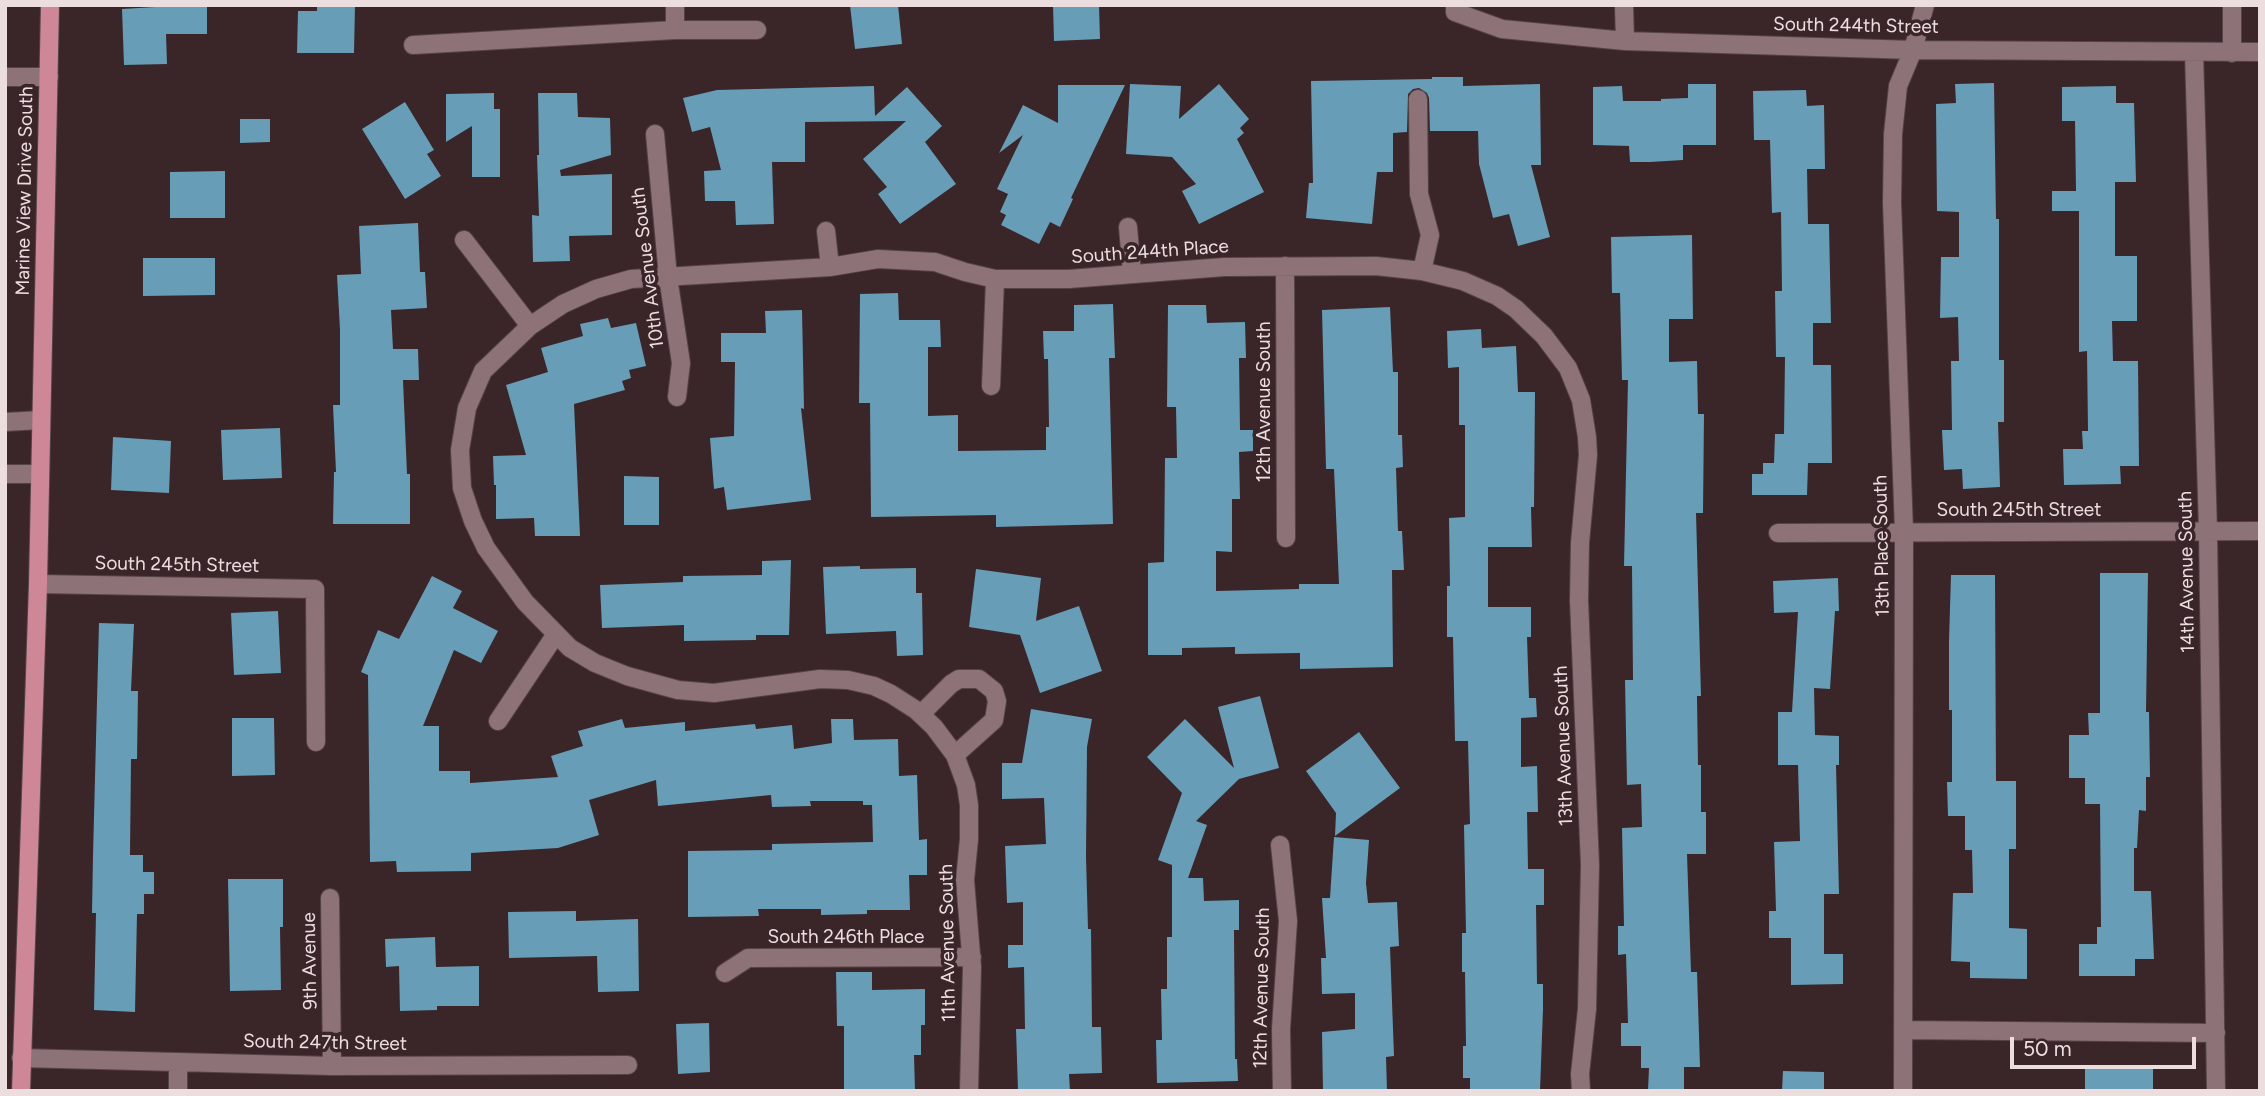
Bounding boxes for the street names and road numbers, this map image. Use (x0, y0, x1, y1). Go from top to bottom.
street label: South 244th Street (1773, 13, 1939, 39)
street label: Marine View Drive South (12, 86, 38, 296)
street label: 10th Avenue South (627, 186, 669, 350)
street label: South 244th Place (1070, 235, 1230, 269)
street label: 12th Avenue South (1253, 322, 1275, 482)
street label: 13th Place South (1869, 475, 1895, 617)
street label: 14th Avenue South (2174, 491, 2200, 653)
street label: South 245th Street (1937, 499, 2101, 521)
street label: South 245th Street (94, 552, 260, 578)
street label: 13th Avenue South (1550, 665, 1578, 827)
street label: 11th Avenue South (935, 864, 961, 1022)
street label: 12th Avenue South (1249, 907, 1275, 1069)
street label: 9th Avenue (298, 912, 322, 1010)
street label: South 246th Place (768, 926, 924, 948)
street label: South 247th Street (243, 1030, 407, 1056)

